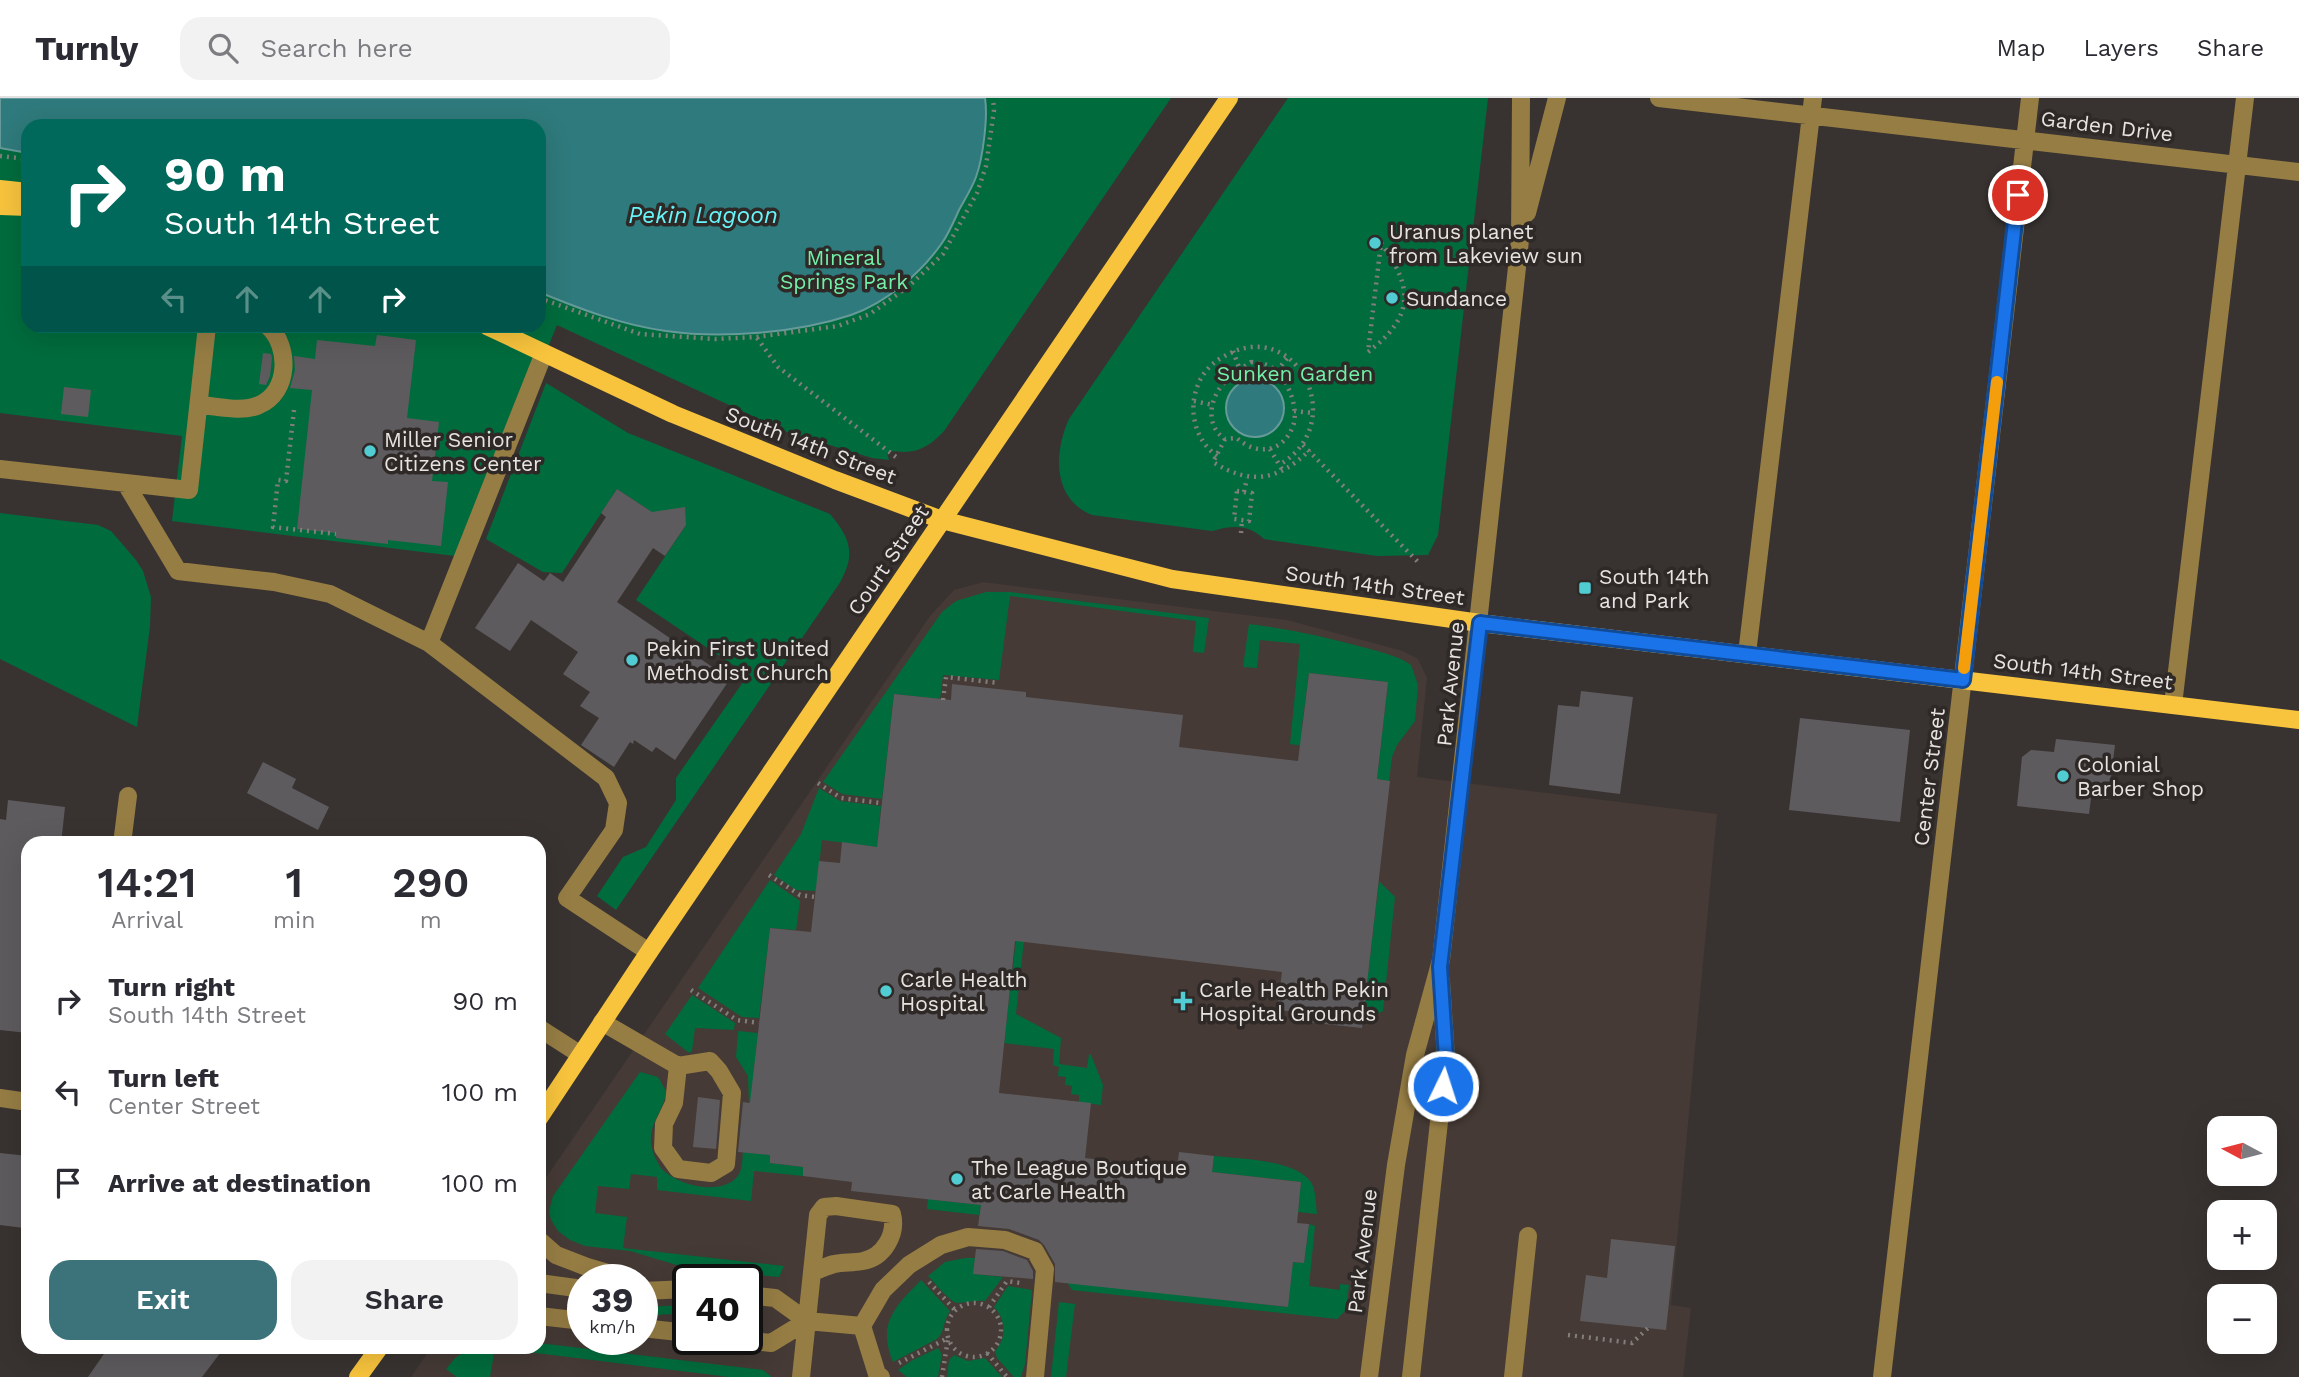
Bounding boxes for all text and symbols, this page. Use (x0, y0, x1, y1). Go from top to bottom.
search box (180, 17, 670, 80)
text: Turnly (35, 29, 138, 68)
icon: search (204, 29, 242, 67)
text: Search here (260, 33, 413, 63)
text: Map (1997, 34, 2045, 62)
text: Layers (2083, 34, 2159, 62)
text: Share (2197, 34, 2264, 62)
street label: Garden Drive (2039, 105, 2175, 147)
text: 90 m (164, 145, 286, 203)
icon: right (49, 147, 140, 238)
pin (1988, 165, 2048, 225)
icon: arrive (1999, 176, 2037, 214)
water label: Pekin Lagoon (628, 202, 778, 229)
text: South 14th Street (164, 204, 439, 242)
place label: Uranus planet from Lakeview sun (1389, 219, 1583, 268)
marker: Uranus planet from Lakeview sun (1367, 235, 1383, 251)
park label: Mineral Springs Park (780, 245, 908, 294)
icon: left (155, 280, 193, 318)
icon: ahead (228, 280, 266, 318)
icon: ahead (301, 280, 339, 318)
icon: right (374, 280, 412, 318)
place label: Sundance (1406, 286, 1507, 311)
marker: Sundance (1384, 290, 1400, 306)
park label: Sunken Garden (1217, 361, 1373, 386)
street label: South 14th Street (722, 401, 900, 489)
place label: Miller Senior Citizens Center (384, 427, 542, 476)
marker: Miller Senior Citizens Center (362, 443, 378, 459)
street label: Court Street (842, 500, 934, 620)
street label: South 14th Street (1284, 560, 1466, 610)
place label: South 14th and Park (1599, 564, 1709, 613)
marker: South 14th and Park (1577, 580, 1593, 596)
street label: Park Avenue (1431, 620, 1469, 748)
place label: Pekin First United Methodist Church (646, 636, 829, 685)
street label: South 14th Street (1992, 648, 2174, 694)
marker: Pekin First United Methodist Church (624, 652, 640, 668)
street label: Center Street (1908, 706, 1950, 847)
place label: Colonial Barber Shop (2077, 752, 2204, 801)
marker: Colonial Barber Shop (2055, 768, 2071, 784)
text: 14:21 (98, 858, 197, 907)
text: 1 (286, 858, 303, 907)
text: 290 (392, 858, 469, 907)
text: Arrival (111, 907, 183, 934)
text: min (273, 907, 315, 934)
text: m (420, 907, 442, 934)
place label: Carle Health Hospital (900, 967, 1028, 1016)
text: Turn right (108, 972, 235, 1002)
place label: Carle Health Pekin Hospital Grounds (1199, 977, 1389, 1026)
icon: right (49, 982, 87, 1020)
marker: Carle Health Hospital (878, 983, 894, 999)
text: 90 m (452, 986, 518, 1016)
marker: Carle Health Pekin Hospital Grounds (1173, 991, 1193, 1011)
text: South 14th Street (108, 1002, 306, 1029)
position arrow (1406, 1049, 1480, 1123)
text: Turn left (108, 1063, 219, 1093)
icon: left (49, 1073, 87, 1111)
text: 100 m (442, 1077, 518, 1107)
text: Center Street (108, 1093, 260, 1120)
north arrow (2207, 1116, 2277, 1186)
map controls (2207, 1116, 2277, 1354)
place label: The League Boutique at Carle Health (971, 1155, 1187, 1204)
icon: arrive (49, 1164, 87, 1202)
text: Arrive at destination (108, 1168, 371, 1198)
text: 100 m (442, 1168, 518, 1198)
marker: The League Boutique at Carle Health (949, 1171, 965, 1187)
street label: Park Avenue (1342, 1187, 1382, 1315)
button: + (2207, 1200, 2277, 1270)
button: Exit (49, 1260, 277, 1340)
button: Share (291, 1260, 518, 1340)
speed limit sign: 40 (672, 1264, 763, 1355)
text: 39 (591, 1279, 634, 1321)
button: − (2207, 1284, 2277, 1354)
text: km/h (589, 1316, 636, 1337)

